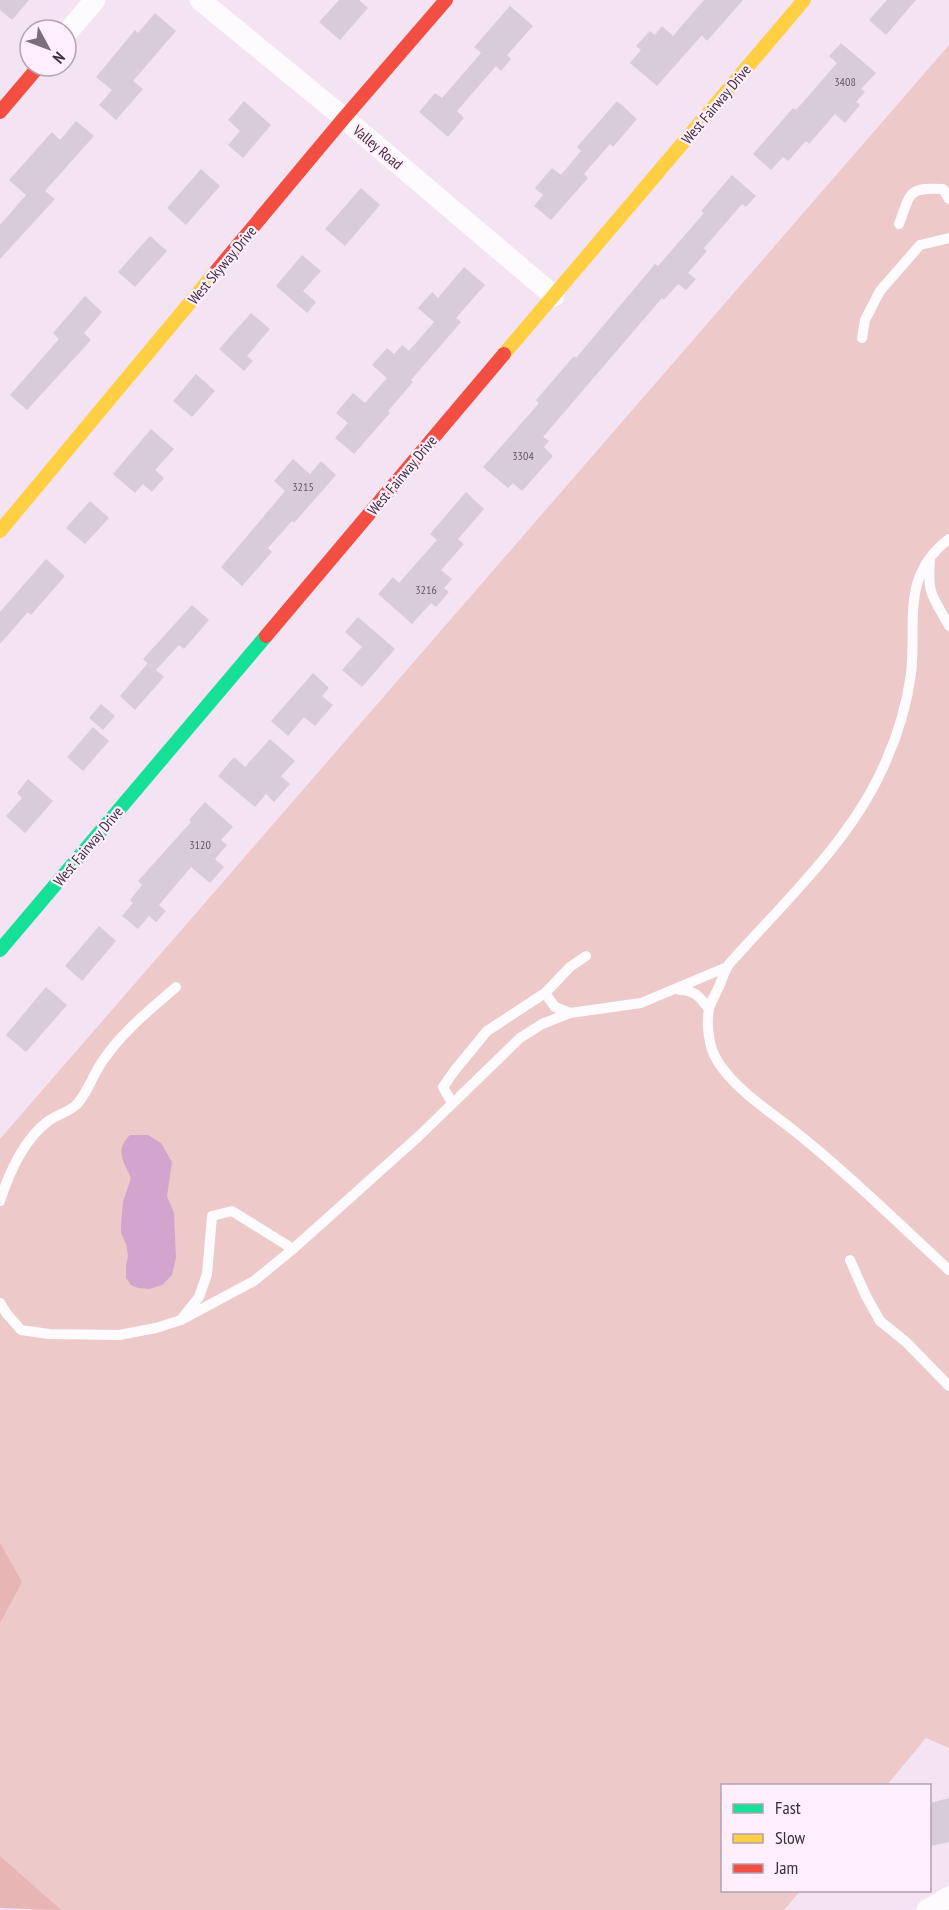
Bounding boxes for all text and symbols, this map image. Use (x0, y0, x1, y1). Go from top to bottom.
north arrow (18, 18, 78, 78)
text: N (49, 48, 70, 68)
street label: West Fairway Drive (677, 60, 755, 148)
house number: 3408 (834, 74, 856, 89)
street label: Valley Road (348, 120, 407, 173)
street label: West Skyway Drive (184, 222, 260, 308)
street label: West Fairway Drive (363, 431, 441, 519)
house number: 3304 (512, 448, 534, 463)
house number: 3215 (292, 479, 314, 494)
house number: 3216 (415, 582, 437, 597)
street label: West Fairway Drive (49, 802, 127, 890)
house number: 3120 (189, 837, 211, 852)
legend (721, 1784, 931, 1892)
text: Fast (775, 1796, 801, 1819)
text: Slow (775, 1826, 806, 1849)
text: Jam (774, 1856, 798, 1879)

